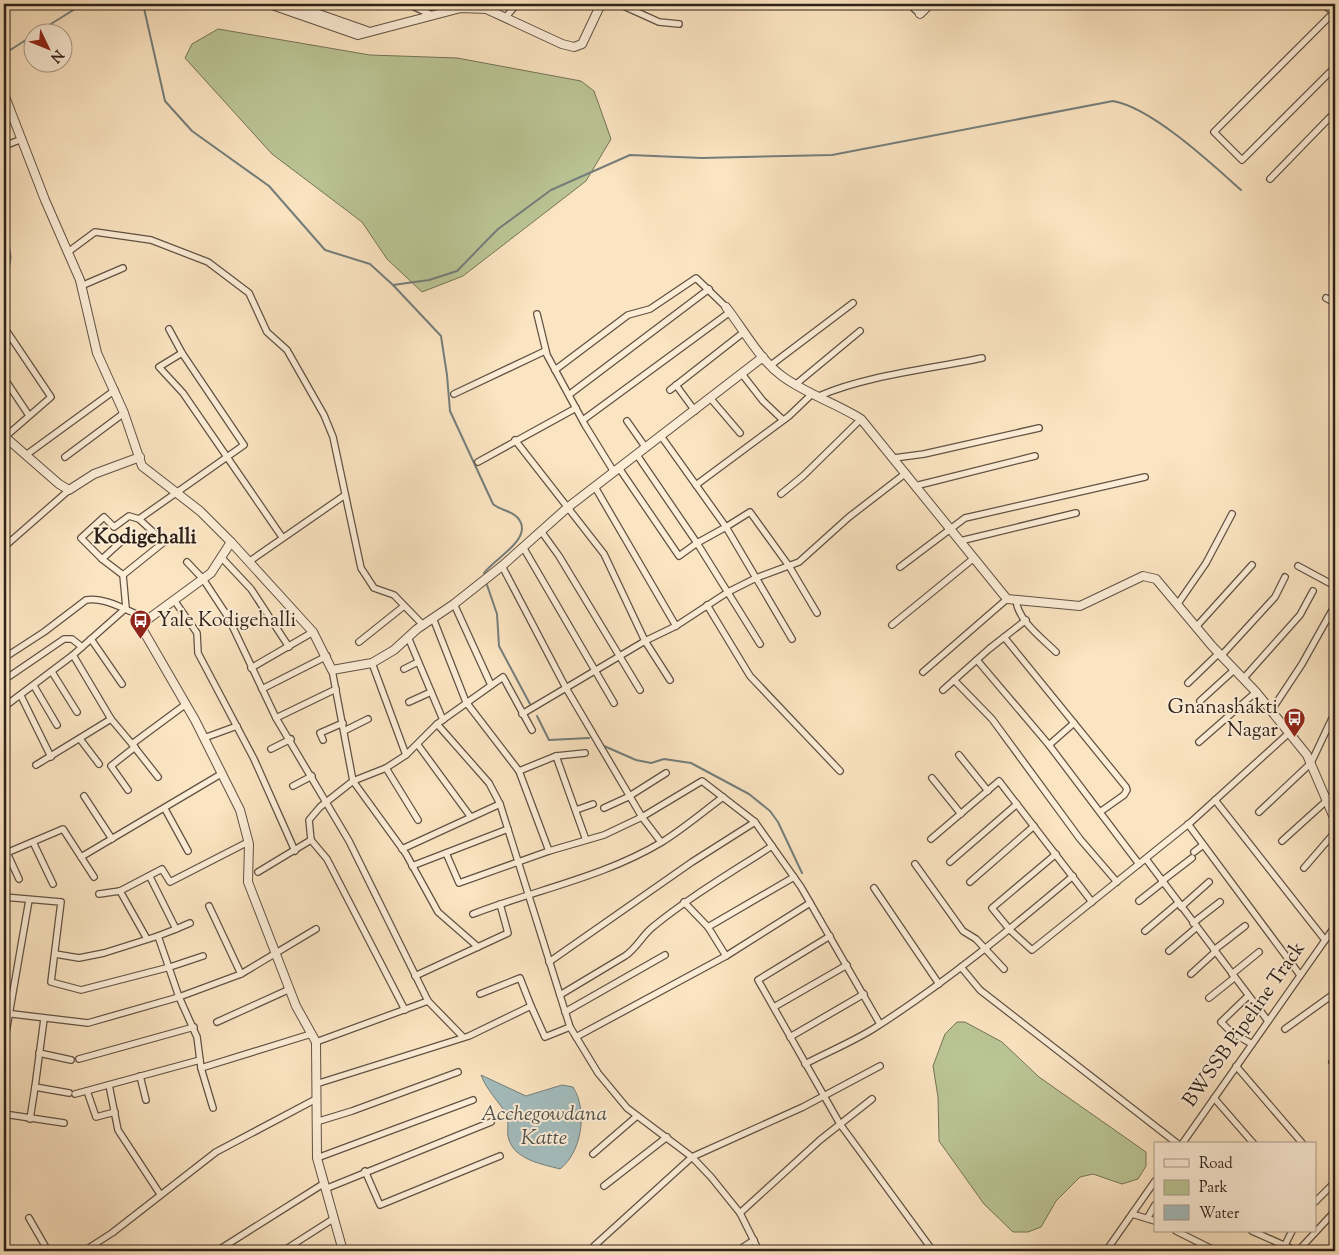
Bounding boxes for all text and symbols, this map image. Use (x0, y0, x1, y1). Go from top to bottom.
north arrow (22, 22, 72, 72)
text: N (45, 45, 67, 66)
district label: Kodigehalli (93, 523, 197, 553)
place label: Yale Kodigehalli (157, 607, 296, 636)
bus stop icon: Yale Kodigehalli (129, 609, 153, 640)
place label: Gnanashakti Nagar (1168, 694, 1279, 746)
bus stop icon: Gnanashakti Nagar (1282, 707, 1306, 738)
street label: BWSSB Pipeline Track (1177, 936, 1313, 1114)
water label: Acchegowdana Katte (481, 1100, 607, 1154)
legend (1154, 1142, 1316, 1232)
text: Road (1199, 1154, 1233, 1175)
text: Park (1199, 1178, 1228, 1199)
text: Water (1199, 1204, 1240, 1225)

